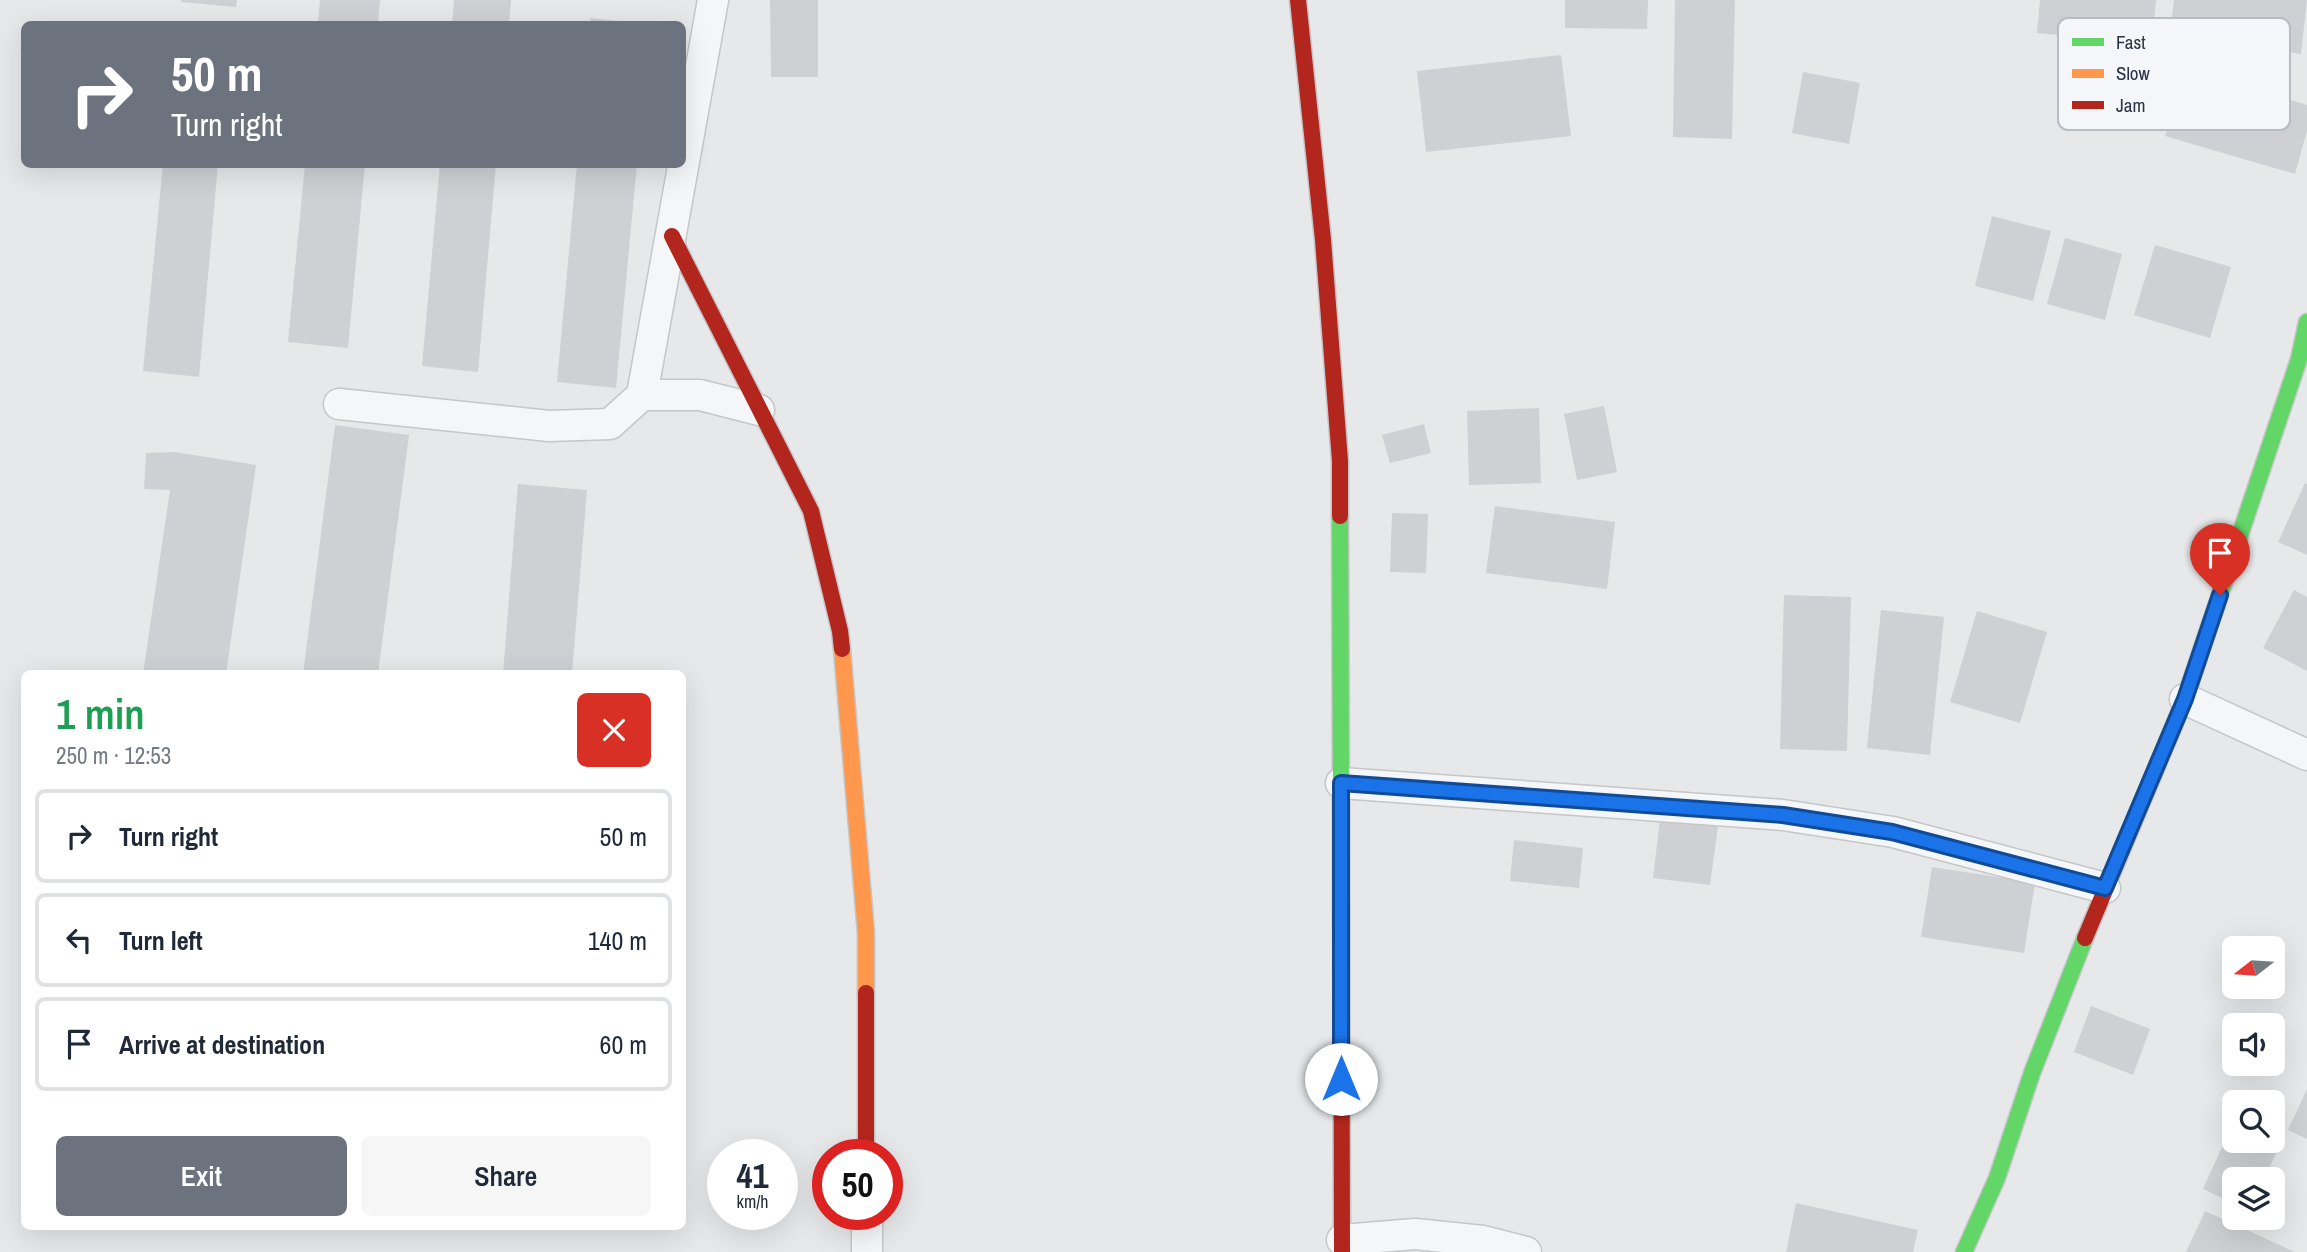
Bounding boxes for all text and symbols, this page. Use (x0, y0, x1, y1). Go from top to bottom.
legend (2058, 18, 2290, 130)
text: Fast (2116, 29, 2146, 55)
text: 50 m (171, 40, 263, 106)
icon: right (56, 49, 147, 140)
text: Slow (2116, 60, 2151, 86)
text: Jam (2116, 92, 2145, 118)
text: Turn right (171, 103, 283, 146)
pin (2190, 523, 2250, 595)
icon: arrive (2201, 534, 2239, 572)
text: 1 min (56, 686, 145, 742)
button: close (577, 693, 651, 767)
text: 250 m · 12:53 (56, 740, 171, 771)
icon: right (60, 817, 98, 855)
text: Turn right (119, 819, 218, 854)
text: 50 m (600, 819, 647, 854)
icon: left (60, 921, 98, 959)
text: Turn left (119, 923, 203, 958)
text: 140 m (588, 923, 647, 958)
north arrow (2222, 936, 2286, 999)
map controls (2222, 936, 2285, 1230)
button: sound (2222, 1013, 2285, 1076)
icon: arrive (60, 1025, 98, 1063)
text: Arrive at destination (119, 1027, 325, 1062)
text: 60 m (600, 1027, 647, 1062)
position arrow (1304, 1042, 1378, 1116)
button: search (2222, 1090, 2285, 1153)
button: Exit (56, 1136, 347, 1216)
button: Share (361, 1136, 651, 1216)
speed limit sign: 50 (812, 1139, 903, 1230)
text: 41 (737, 1152, 768, 1199)
button: layers (2222, 1167, 2285, 1230)
text: km/h (737, 1189, 769, 1214)

